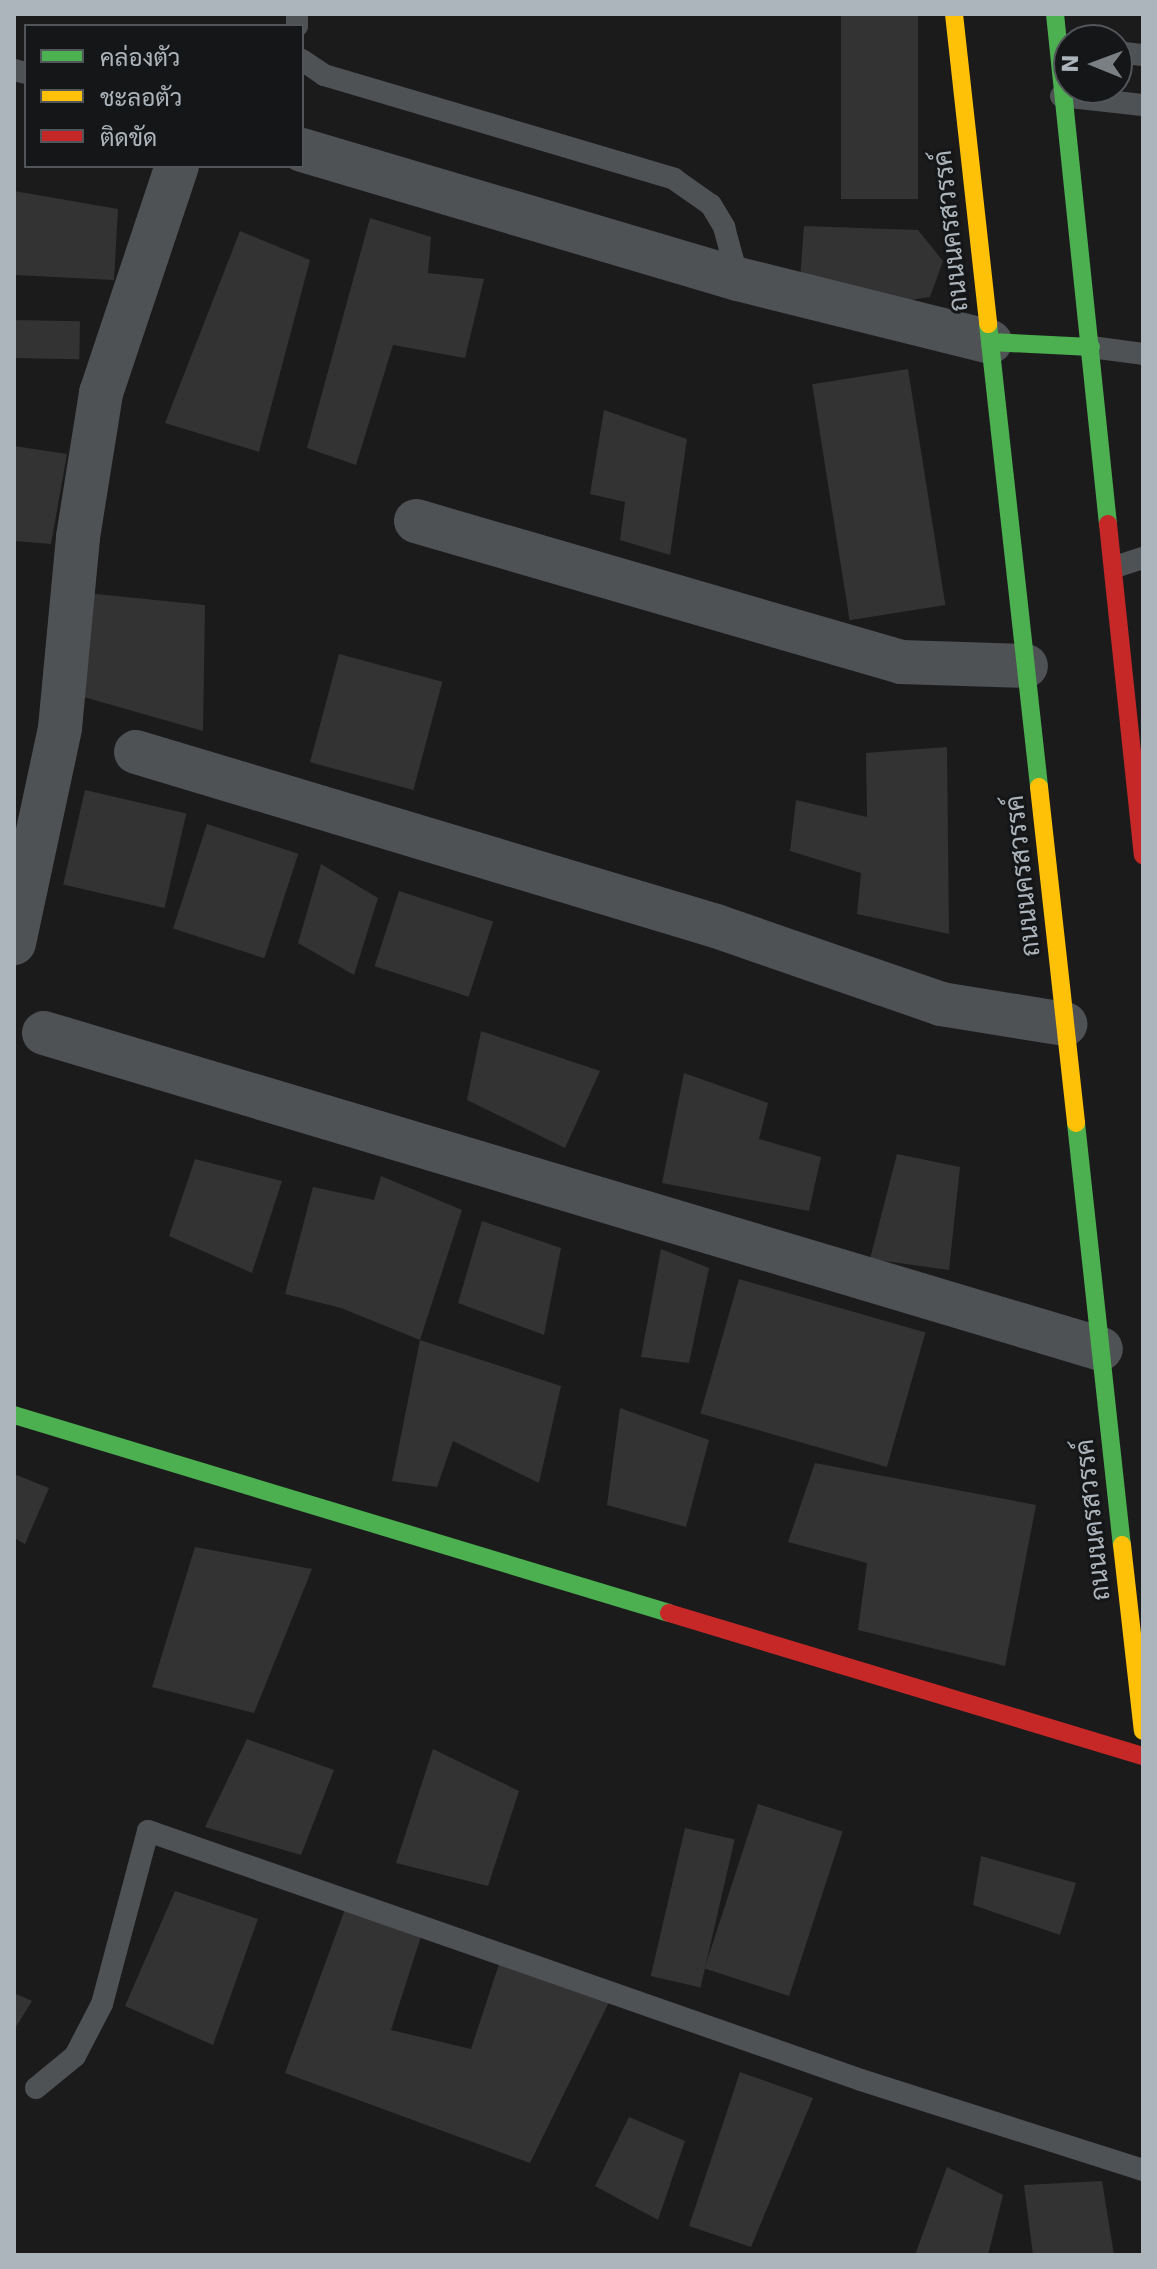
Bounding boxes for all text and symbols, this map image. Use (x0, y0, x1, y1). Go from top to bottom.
legend (24, 24, 304, 168)
north arrow (1053, 24, 1133, 104)
text: คล่องตัว (100, 44, 180, 72)
text: N (1058, 54, 1083, 73)
text: ชะลอตัว (100, 84, 182, 112)
text: ติดขัด (100, 124, 157, 152)
street label: ถนนนครสวรรค์ (927, 149, 975, 313)
street label: ถนนนครสวรรค์ (999, 794, 1047, 958)
street label: ถนนนครสวรรค์ (1069, 1438, 1117, 1602)

